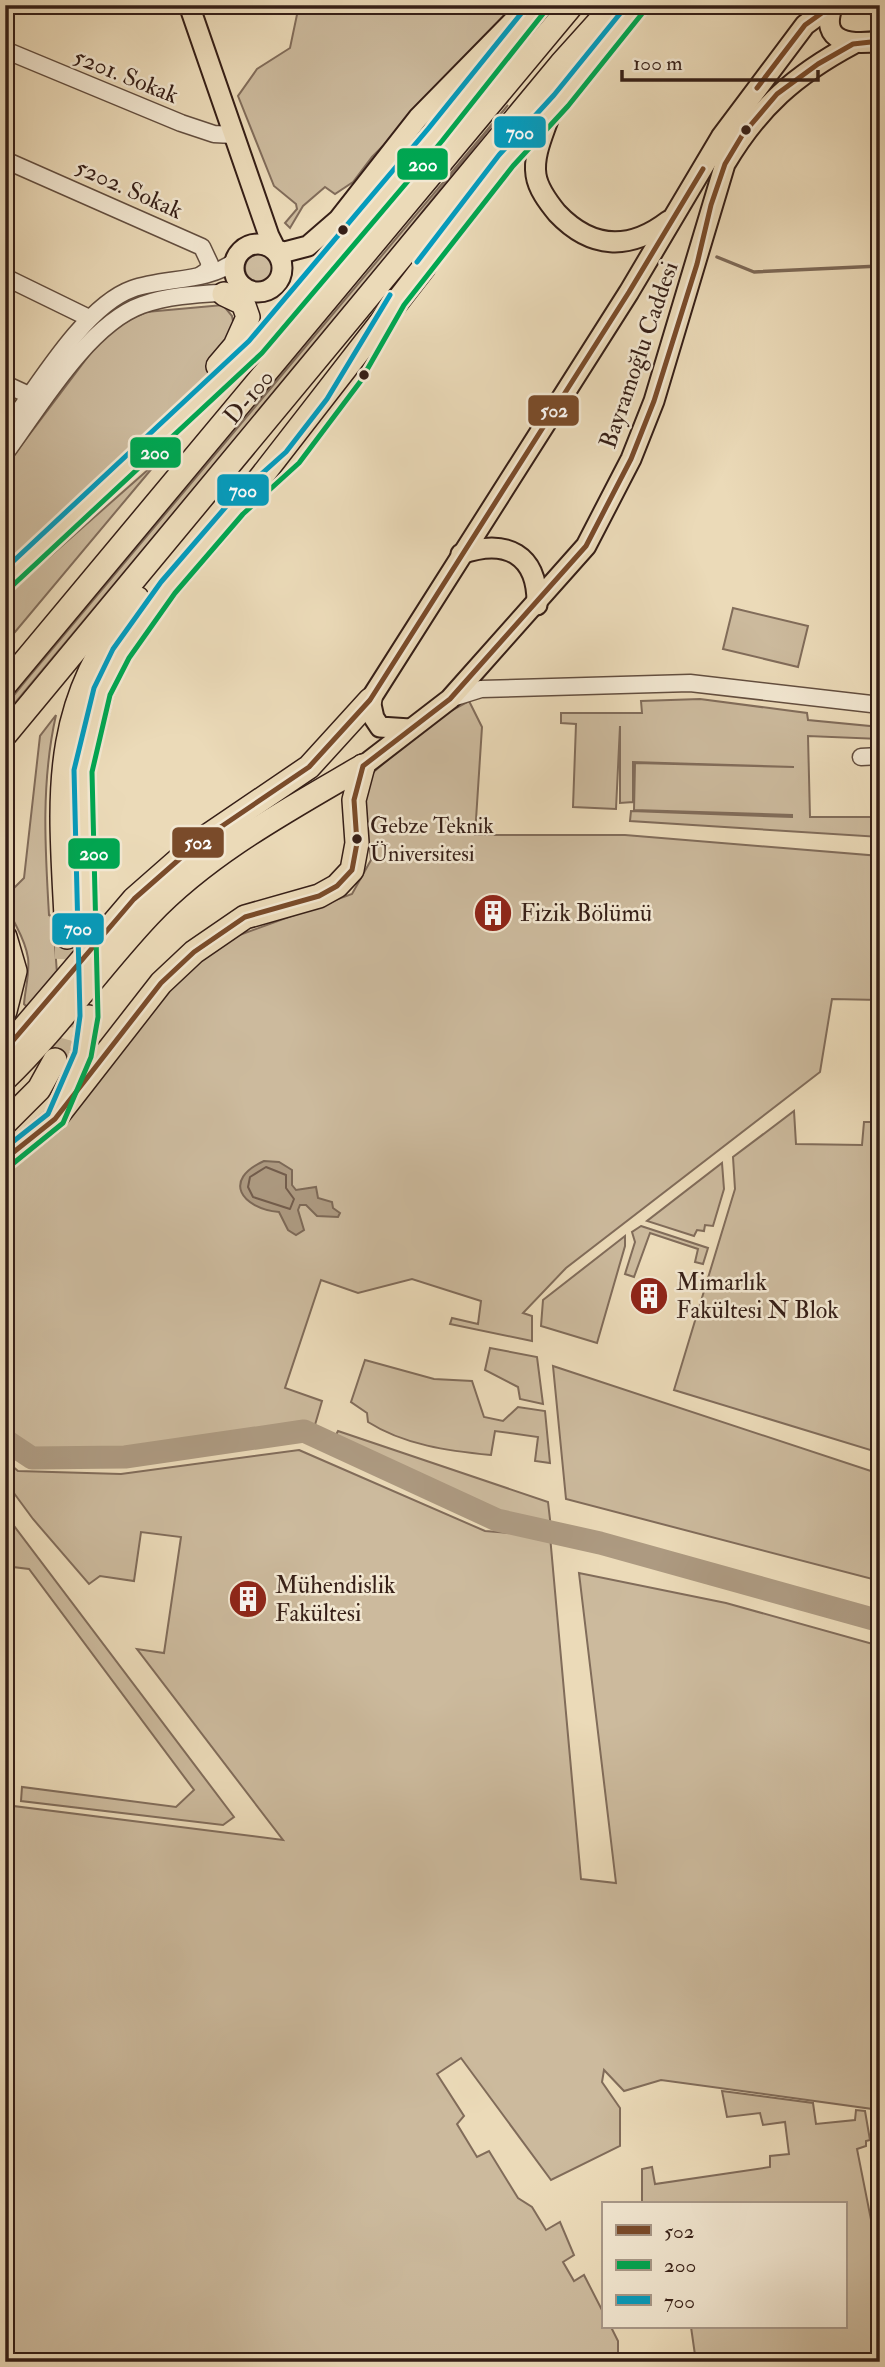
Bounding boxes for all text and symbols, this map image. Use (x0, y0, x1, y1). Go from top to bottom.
scale bar (622, 38, 818, 82)
street label: 5201. Sokak (69, 41, 183, 111)
text: 100 m (633, 50, 683, 77)
line badge: 700 (493, 115, 547, 149)
text: 700 (506, 121, 534, 145)
unlabelled marker (739, 123, 753, 137)
line badge: 200 (396, 147, 449, 181)
street label: 5202. Sokak (71, 152, 188, 227)
text: 200 (408, 153, 438, 177)
unlabelled marker (336, 223, 350, 237)
street label: Bayramoğlu Caddesi (592, 257, 686, 453)
street label: D-100 (217, 363, 281, 431)
unlabelled marker (357, 368, 371, 382)
line badge: 502 (527, 394, 580, 427)
text: 502 (540, 399, 568, 423)
line badge: 200 (129, 436, 182, 469)
text: 200 (140, 441, 170, 465)
line badge: 700 (216, 473, 270, 507)
text: 700 (229, 479, 257, 503)
place label: Gebze Teknik Üniversitesi (370, 812, 494, 868)
line badge: 502 (171, 826, 225, 859)
text: 502 (184, 831, 212, 855)
marker: Gebze Teknik Üniversitesi (350, 832, 364, 846)
line badge: 200 (67, 837, 121, 870)
text: 200 (79, 842, 109, 866)
building icon: Fizik Bölümü (472, 892, 514, 934)
place label: Fizik Bölümü (520, 898, 652, 929)
line badge: 700 (51, 912, 105, 946)
text: 700 (64, 917, 92, 941)
place label: Mimarlık Fakültesi N Blok (676, 1267, 839, 1326)
building icon: Mimarlık Fakültesi N Blok (628, 1275, 670, 1317)
place label: Mühendislik Fakültesi (275, 1570, 396, 1629)
building icon: Mühendislik Fakültesi (227, 1578, 269, 1620)
legend (602, 2202, 846, 2328)
text: 502 (664, 2218, 694, 2245)
text: 200 (664, 2252, 696, 2279)
text: 700 (664, 2288, 695, 2315)

